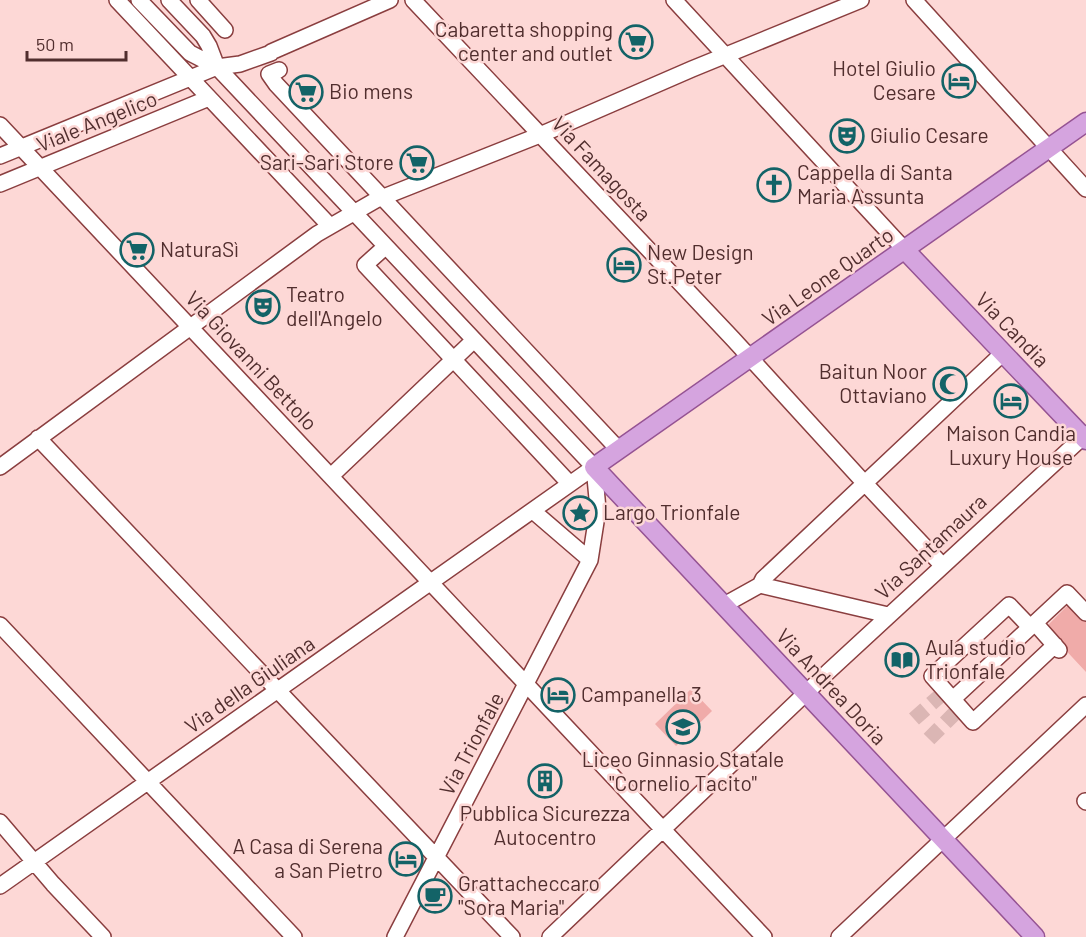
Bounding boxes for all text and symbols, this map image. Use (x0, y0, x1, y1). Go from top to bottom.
place label: Cabaretta shopping center and outlet (435, 16, 613, 65)
scale bar (27, 24, 126, 62)
supermarket icon: Cabaretta shopping center and outlet (618, 24, 654, 60)
text: 50 m (36, 33, 74, 55)
place label: Hotel Giulio Cesare (832, 55, 936, 104)
hotel icon: Hotel Giulio Cesare (941, 63, 977, 99)
supermarket icon: Bio mens (288, 74, 324, 110)
place label: Bio mens (329, 78, 413, 103)
street label: Viale Angelico (33, 85, 160, 156)
street label: Via Famagosta (547, 110, 657, 225)
theatre icon: Giulio Cesare (829, 118, 865, 154)
place label: Giulio Cesare (870, 122, 989, 147)
supermarket icon: Sari-Sari Store (399, 145, 435, 181)
place label: Sari-Sari Store (260, 149, 394, 174)
place label: Cappella di Santa Maria Assunta (797, 159, 953, 208)
church icon: Cappella di Santa Maria Assunta (756, 167, 792, 203)
street label: Via Leone Quarto (757, 221, 898, 330)
supermarket icon: NaturaSì (119, 232, 155, 268)
place label: NaturaSì (160, 236, 239, 261)
place label: New Design St.Peter (647, 239, 753, 288)
hotel icon: New Design St.Peter (606, 247, 642, 283)
place label: Teatro dell'Angelo (286, 281, 383, 330)
street label: Via Giovanni Bettolo (181, 285, 323, 435)
street label: Via Candia (971, 286, 1055, 372)
theatre icon: Teatro dell'Angelo (245, 289, 281, 325)
place label: Baitun Noor Ottaviano (819, 358, 927, 407)
mosque icon: Baitun Noor Ottaviano (932, 366, 968, 402)
hotel icon: Maison Candia Luxury House (993, 383, 1029, 419)
place label: Maison Candia Luxury House (946, 420, 1076, 469)
street label: Via Santamaura (869, 488, 991, 604)
place icon: Largo Trionfale (562, 495, 598, 531)
place label: Largo Trionfale (603, 499, 740, 524)
street label: Via Andrea Doria (772, 623, 892, 749)
street label: Via della Giuliana (180, 630, 319, 738)
place label: Aula studio Trionfale (925, 634, 1026, 683)
library icon: Aula studio Trionfale (884, 642, 920, 678)
hotel icon: Campanella 3 (540, 677, 576, 713)
place label: Campanella 3 (581, 681, 702, 706)
street label: Via Trionfale (433, 687, 508, 799)
school or university icon: Liceo Ginnasio Statale "Cornelio Tacito" (665, 709, 701, 745)
place label: Liceo Ginnasio Statale "Cornelio Tacito" (582, 746, 784, 795)
building icon: Pubblica Sicurezza Autocentro (527, 763, 563, 799)
place label: Pubblica Sicurezza Autocentro (460, 800, 630, 849)
place label: A Casa di Serena a San Pietro (232, 833, 383, 882)
hotel icon: A Casa di Serena a San Pietro (388, 841, 424, 877)
place label: Grattacheccaro "Sora Maria" (458, 870, 600, 919)
cafe icon: Grattacheccaro "Sora Maria" (417, 878, 453, 914)

